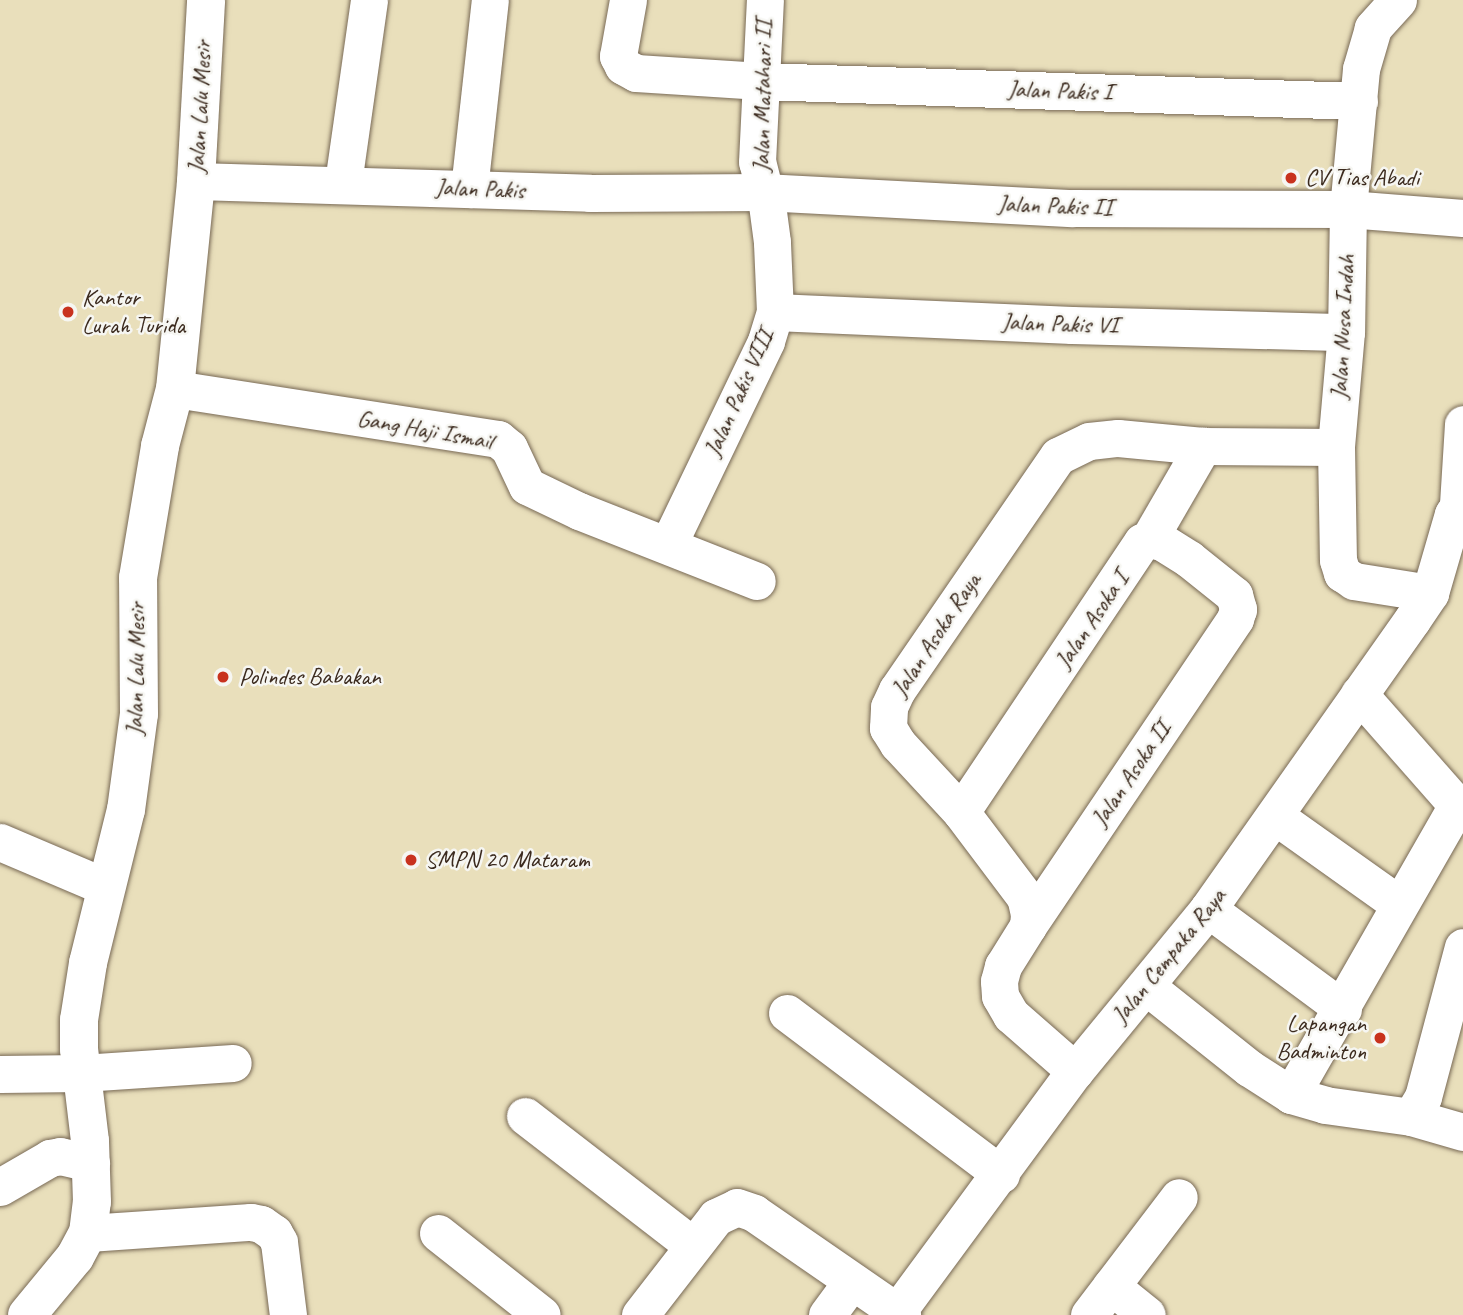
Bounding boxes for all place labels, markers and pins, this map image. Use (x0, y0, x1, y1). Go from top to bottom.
place label: CV Tias Abadi (1305, 164, 1420, 192)
marker: CV Tias Abadi (1283, 170, 1299, 186)
place label: Kantor Lurah Turida (82, 284, 185, 340)
marker: Kantor Lurah Turida (60, 304, 76, 320)
place label: Polindes Babakan (239, 663, 381, 691)
marker: Polindes Babakan (213, 667, 233, 687)
place label: SMPN 20 Mataram (425, 846, 590, 874)
marker: SMPN 20 Mataram (403, 852, 419, 868)
place label: Lapangan Badminton (1276, 1010, 1366, 1066)
marker: Lapangan Badminton (1372, 1030, 1388, 1046)

